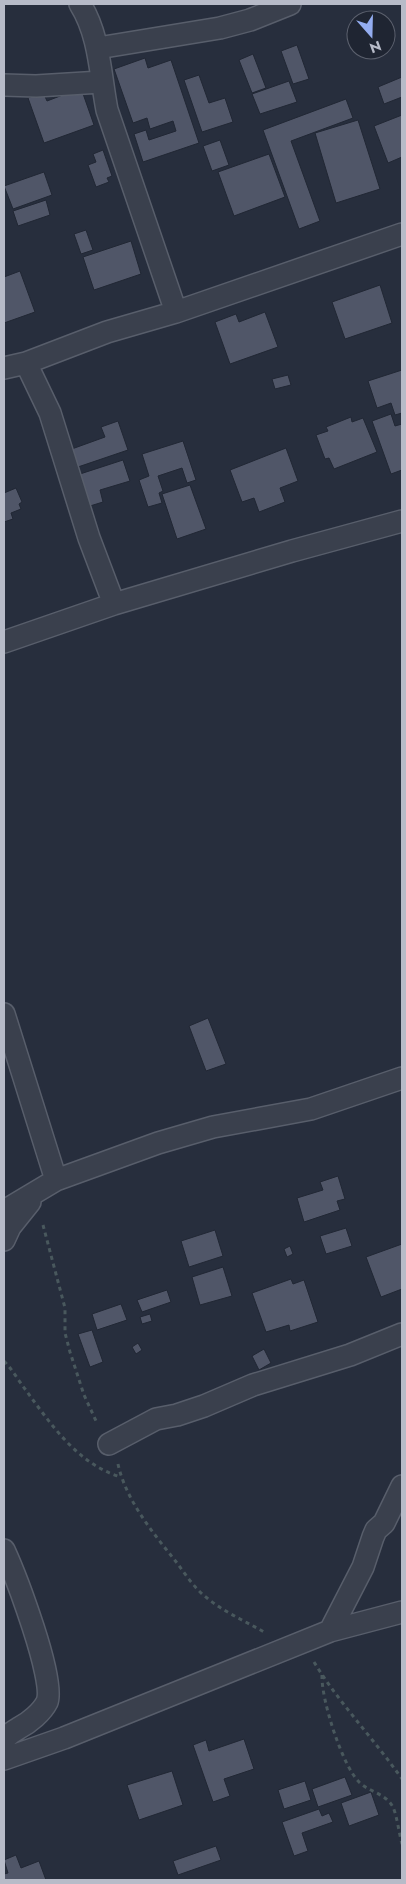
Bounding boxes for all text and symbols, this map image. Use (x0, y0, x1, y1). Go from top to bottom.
north arrow (346, 10, 396, 60)
text: N (367, 36, 384, 59)

